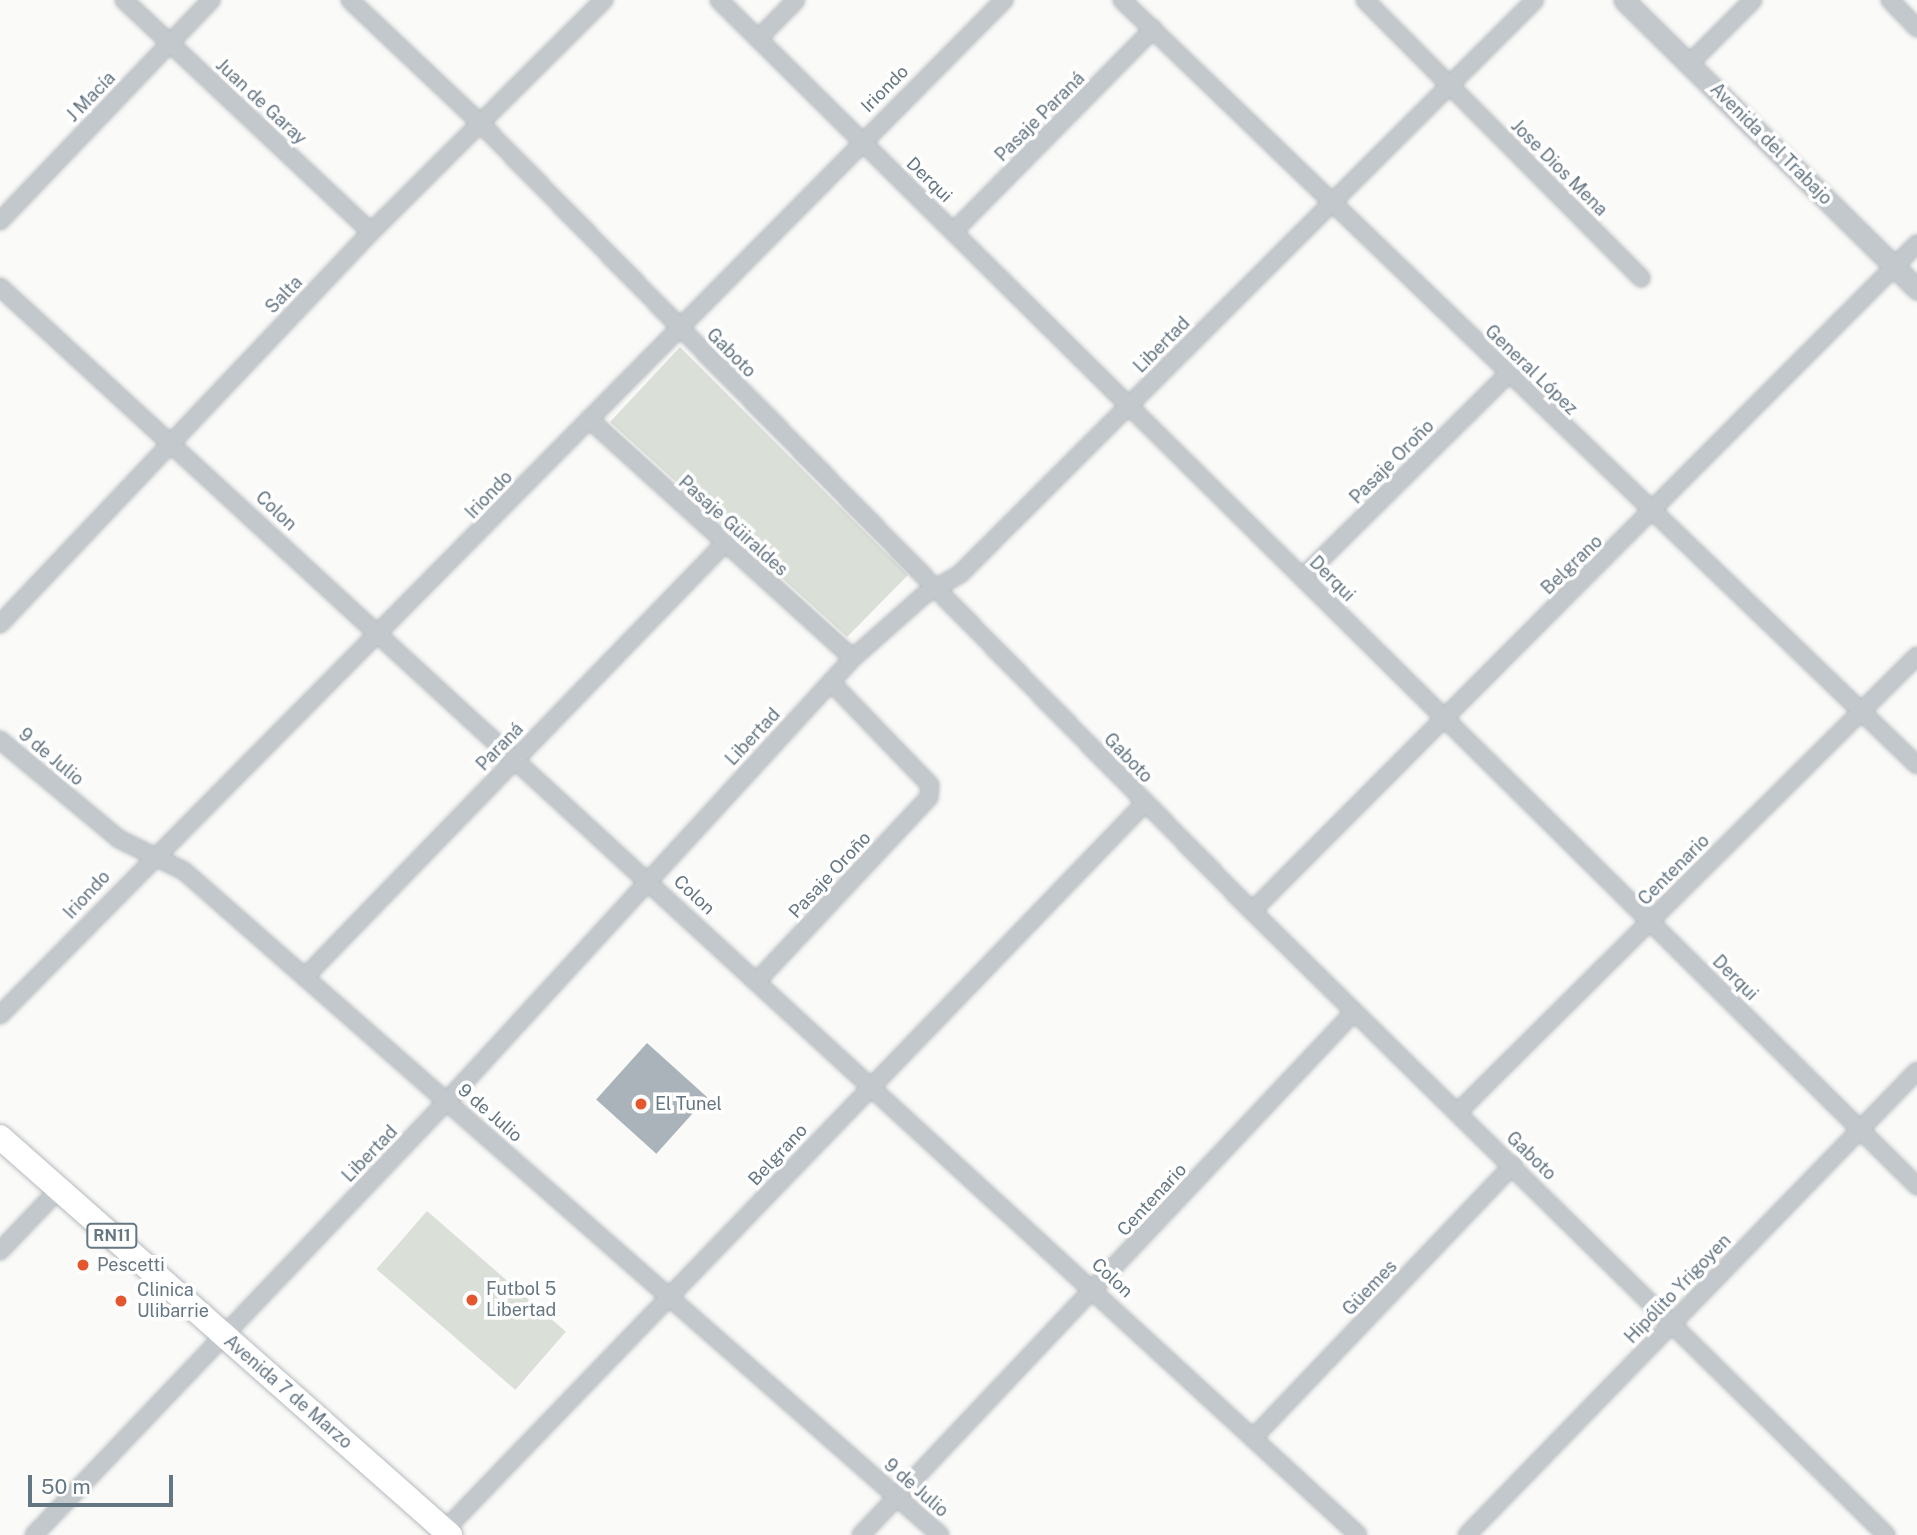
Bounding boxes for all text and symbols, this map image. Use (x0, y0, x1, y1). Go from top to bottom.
street label: Juan de Garay (211, 54, 311, 150)
street label: Iriondo (857, 61, 913, 117)
street label: J Macía (62, 67, 120, 127)
street label: Pasaje Paraná (991, 68, 1089, 166)
street label: Avenida del Trabajo (1705, 78, 1837, 210)
street label: Jose Dios Mena (1506, 115, 1612, 221)
street label: Derqui (902, 153, 956, 207)
street label: Salta (261, 272, 307, 318)
street label: Libertad (1130, 313, 1194, 377)
street label: General López (1480, 321, 1582, 419)
street label: Gaboto (702, 324, 760, 382)
street label: Pasaje Oroño (1345, 415, 1439, 509)
street label: Iriondo (461, 467, 517, 523)
street label: Pasaje Güiraldes (674, 471, 792, 581)
street label: Colon (251, 487, 301, 535)
street label: Belgrano (1537, 531, 1607, 599)
street label: Derqui (1305, 552, 1359, 606)
street label: Libertad (721, 704, 785, 770)
street label: Paraná (472, 719, 528, 775)
street label: 9 de Julio (14, 724, 88, 790)
street label: Gaboto (1099, 729, 1157, 787)
street label: Pasaje Oroño (785, 827, 875, 923)
street label: Centenario (1634, 830, 1714, 910)
street label: Iriondo (59, 866, 115, 924)
street label: Colon (669, 871, 719, 919)
street label: Derqui (1708, 951, 1762, 1005)
street label: 9 de Julio (453, 1079, 527, 1147)
place label: El Tunel (655, 1093, 722, 1115)
marker: El Tunel (633, 1096, 649, 1112)
street label: Belgrano (744, 1120, 812, 1190)
street label: Libertad (338, 1121, 402, 1187)
street label: Gaboto (1502, 1127, 1560, 1185)
street label: Centenario (1113, 1159, 1191, 1241)
road number: RN11 (86, 1224, 138, 1248)
street label: Hipólito Yrigoyen (1620, 1230, 1736, 1348)
place label: Pescetti (97, 1254, 165, 1276)
street label: Colon (1087, 1254, 1137, 1302)
street label: Güemes (1338, 1256, 1402, 1320)
marker: Pescetti (75, 1257, 91, 1273)
place label: Futbol 5 Libertad (486, 1279, 556, 1322)
place label: Clinica Ulibarrie (137, 1280, 209, 1322)
marker: Clinica Ulibarrie (111, 1291, 131, 1311)
marker: Futbol 5 Libertad (464, 1292, 480, 1308)
street label: Avenida 7 de Marzo (219, 1330, 357, 1454)
street label: 9 de Julio (879, 1454, 953, 1522)
scale bar (32, 1462, 177, 1506)
text: 50 m (41, 1474, 91, 1499)

